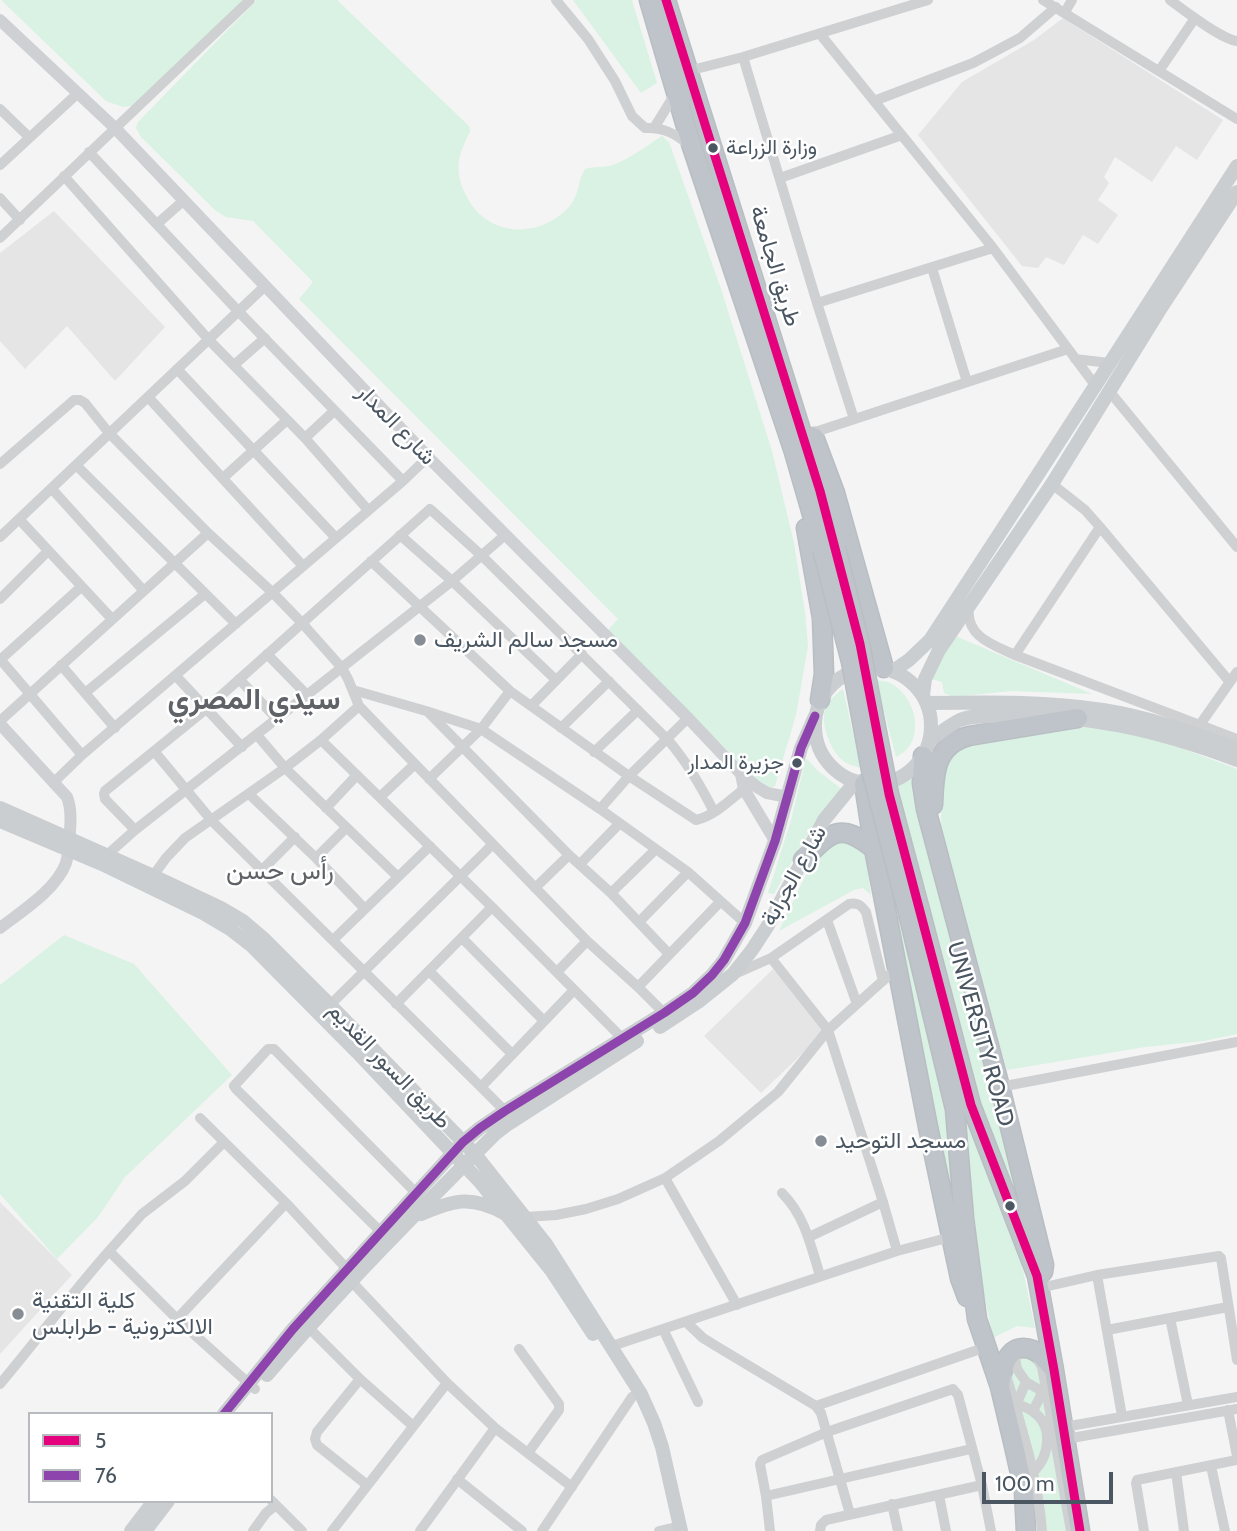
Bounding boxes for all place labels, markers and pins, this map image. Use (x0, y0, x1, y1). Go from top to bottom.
place label: وزارة الزراعة (726, 135, 817, 161)
marker: وزارة الزراعة (706, 141, 720, 155)
place label: مسجد سالم الشريف (434, 626, 618, 654)
marker: مسجد سالم الشريف (412, 632, 428, 648)
place label: جزيرة المدار (687, 750, 784, 776)
marker: جزيرة المدار (790, 756, 804, 770)
place label: مسجد التوحيد (835, 1127, 966, 1155)
marker: مسجد التوحيد (813, 1133, 829, 1149)
unlabelled marker (1003, 1199, 1017, 1213)
place label: كلية التقنية الالكترونية - طرابلس (32, 1287, 213, 1341)
marker: كلية التقنية الالكترونية - طرابلس (10, 1306, 26, 1322)

